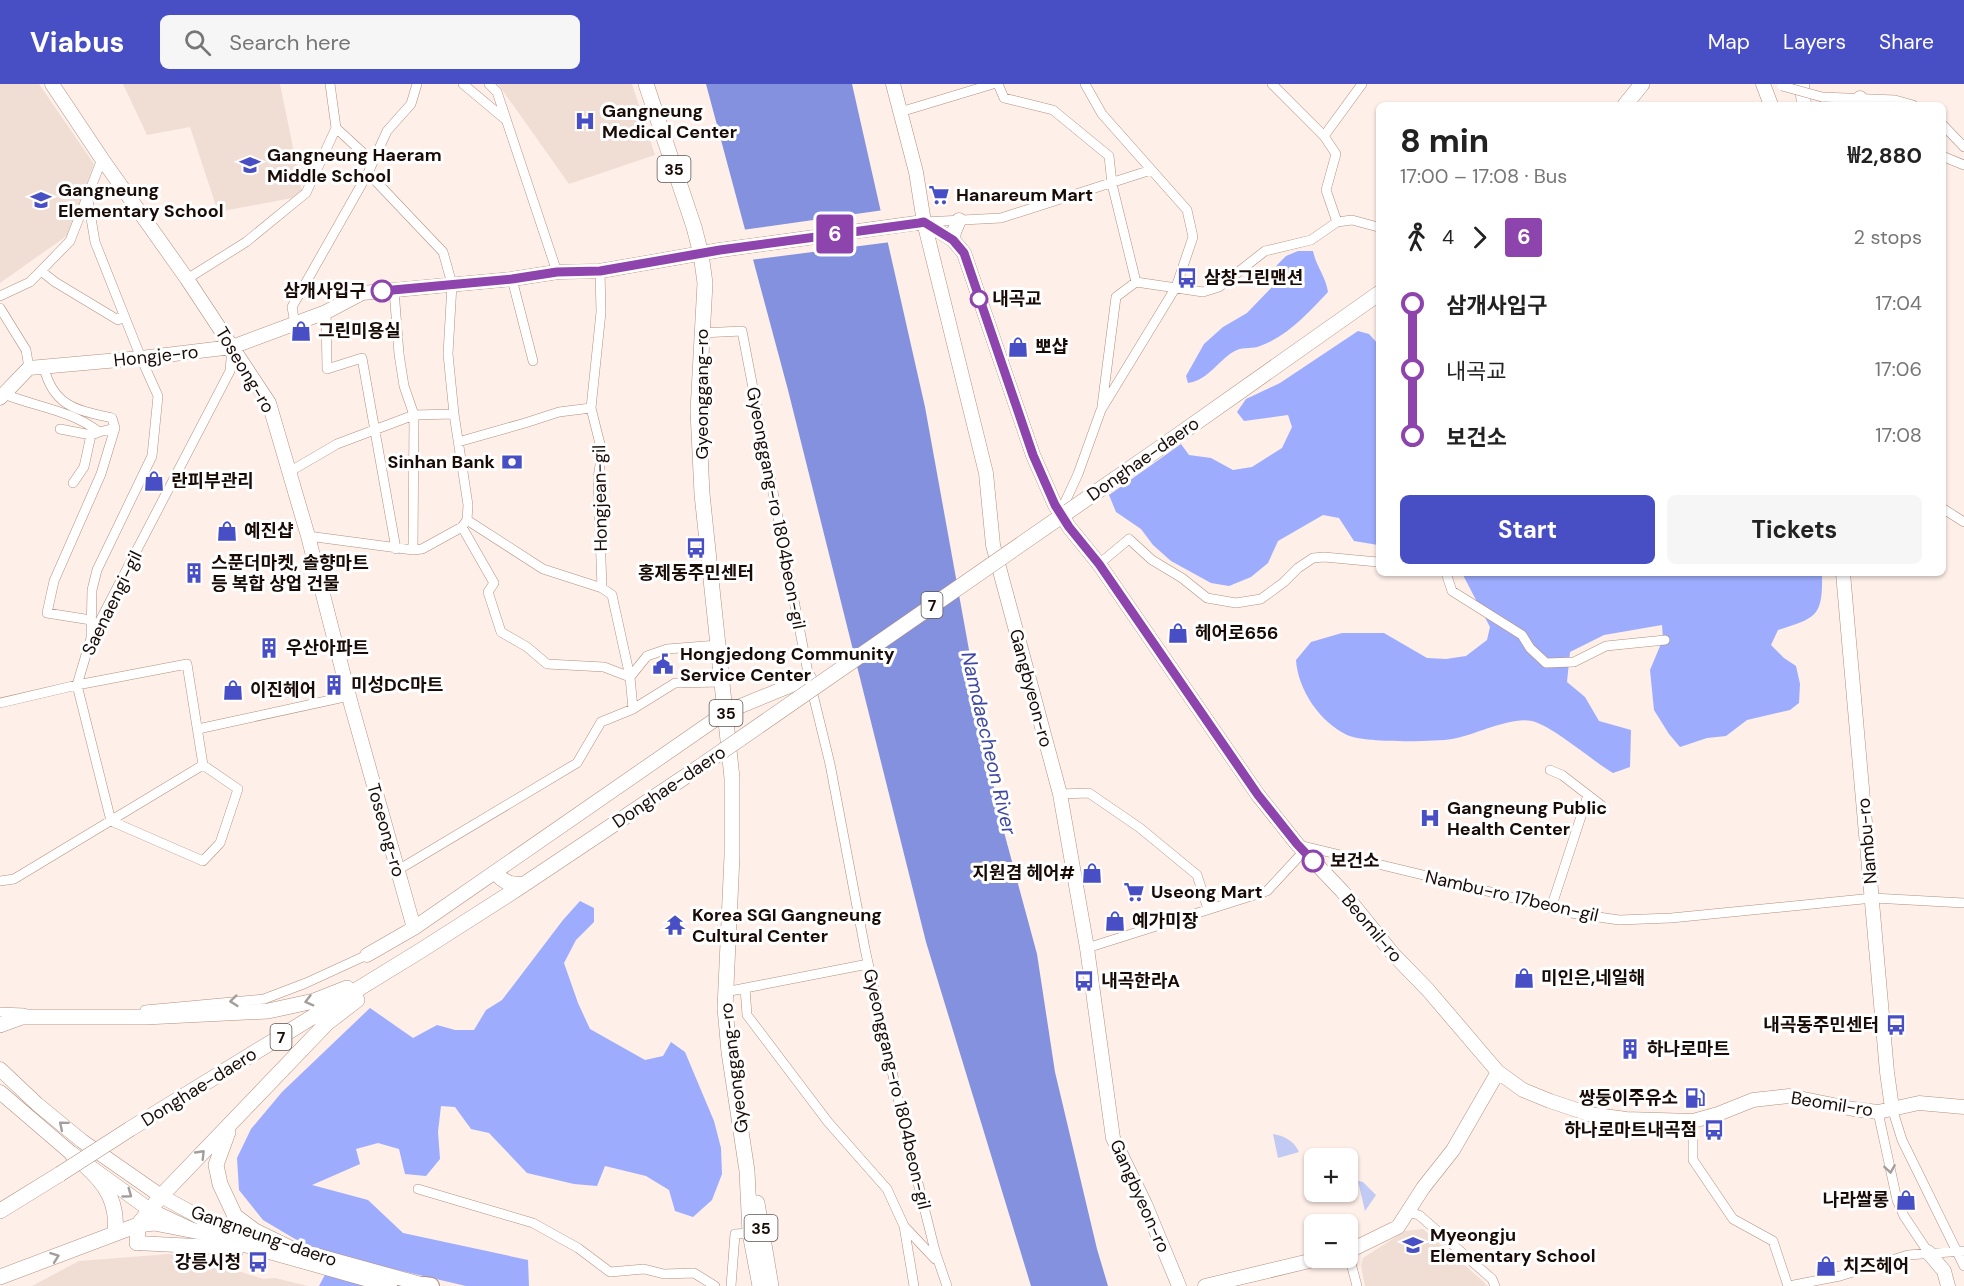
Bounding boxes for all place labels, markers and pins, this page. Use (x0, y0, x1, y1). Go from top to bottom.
place label: Gangneung Medical Center (602, 99, 737, 144)
hospital icon: Gangneung Medical Center (573, 109, 597, 133)
place label: Gangneung Haeram Middle School (267, 143, 442, 188)
school or university icon: Gangneung Haeram Middle School (238, 153, 262, 177)
place label: Gangneung Elementary School (58, 178, 224, 223)
supermarket icon: Hanareum Mart (927, 183, 951, 207)
place label: Hanareum Mart (956, 183, 1093, 207)
school or university icon: Gangneung Elementary School (29, 188, 53, 212)
bus stop icon: 삼창그린맨션 (1175, 266, 1199, 290)
place label: 삼창그린맨션 (1204, 266, 1303, 290)
place label: 삼개사입구 (283, 279, 366, 303)
marker: 삼개사입구 (371, 280, 393, 302)
place label: 내곡교 (992, 287, 1042, 311)
marker: 내곡교 (970, 290, 988, 308)
shop icon: 그린미용실 (289, 319, 313, 343)
place label: 그린미용실 (318, 319, 401, 343)
shop icon: 뽀샵 (1006, 335, 1030, 359)
place label: 뽀샵 (1035, 335, 1069, 359)
place label: Sinhan Bank (388, 450, 496, 474)
bank icon: Sinhan Bank (500, 450, 524, 474)
shop icon: 란피부관리 (142, 469, 166, 493)
place label: 란피부관리 (171, 469, 254, 493)
shop icon: 예진샵 (215, 519, 239, 543)
place label: 예진샵 (244, 519, 294, 543)
bus stop icon: 홍제동주민센터 (684, 536, 708, 560)
place label: 스푼더마켓, 솔향마트 등 복합 상업 건물 (211, 551, 369, 596)
building icon: 스푼더마켓, 솔향마트 등 복합 상업 건물 (182, 561, 206, 585)
place label: 홍제동주민센터 (638, 561, 754, 585)
shop icon: 헤어로656 (1166, 621, 1190, 645)
place label: 헤어로656 (1195, 621, 1278, 645)
building icon: 우산아파트 (257, 636, 281, 660)
place label: 우산아파트 (286, 636, 369, 660)
place label: Hongjedong Community Service Center (680, 642, 895, 687)
public building icon: Hongjedong Community Service Center (651, 652, 675, 676)
building icon: 미성DC마트 (322, 673, 346, 697)
place label: 미성DC마트 (351, 673, 443, 697)
shop icon: 이진헤어 (221, 678, 245, 702)
place label: 이진헤어 (250, 678, 316, 702)
place label: Gangneung Public Health Center (1447, 796, 1607, 841)
hospital icon: Gangneung Public Health Center (1418, 806, 1442, 830)
place label: 보건소 (1330, 849, 1380, 873)
marker: 보건소 (1302, 850, 1324, 872)
place label: 지원겸 헤어# (973, 861, 1075, 885)
shop icon: 지원겸 헤어# (1080, 861, 1104, 885)
supermarket icon: Useong Mart (1122, 880, 1146, 904)
place label: Useong Mart (1151, 880, 1262, 904)
place label: Korea SGI Gangneung Cultural Center (692, 903, 882, 948)
shop icon: 예가미장 (1103, 909, 1127, 933)
place label: 예가미장 (1132, 909, 1199, 933)
temple icon: Korea SGI Gangneung Cultural Center (663, 913, 687, 937)
shop icon: 미인은,네일해 (1512, 966, 1536, 990)
place label: 미인은,네일해 (1541, 966, 1645, 990)
bus stop icon: 내곡한라A (1072, 969, 1096, 993)
place label: 내곡한라A (1101, 969, 1180, 993)
place label: 내곡동주민센터 (1763, 1013, 1879, 1037)
bus stop icon: 내곡동주민센터 (1884, 1013, 1908, 1037)
building icon: 하나로마트 (1618, 1037, 1642, 1061)
place label: 하나로마트 (1647, 1037, 1730, 1061)
place label: 쌍둥이주유소 (1579, 1086, 1678, 1110)
fuel station icon: 쌍둥이주유소 (1683, 1086, 1707, 1110)
place label: 하나로마트내곡점 (1565, 1118, 1697, 1142)
bus stop icon: 하나로마트내곡점 (1702, 1118, 1726, 1142)
place label: 나라쌀롱 (1823, 1188, 1889, 1212)
shop icon: 나라쌀롱 (1894, 1188, 1918, 1212)
place label: Myeongju Elementary School (1430, 1223, 1596, 1268)
school or university icon: Myeongju Elementary School (1401, 1233, 1425, 1257)
place label: 강릉시청 (175, 1250, 241, 1274)
bus stop icon: 강릉시청 (246, 1250, 270, 1274)
shop icon: 치즈헤어 (1814, 1254, 1838, 1278)
place label: 치즈헤어 (1843, 1254, 1909, 1278)

